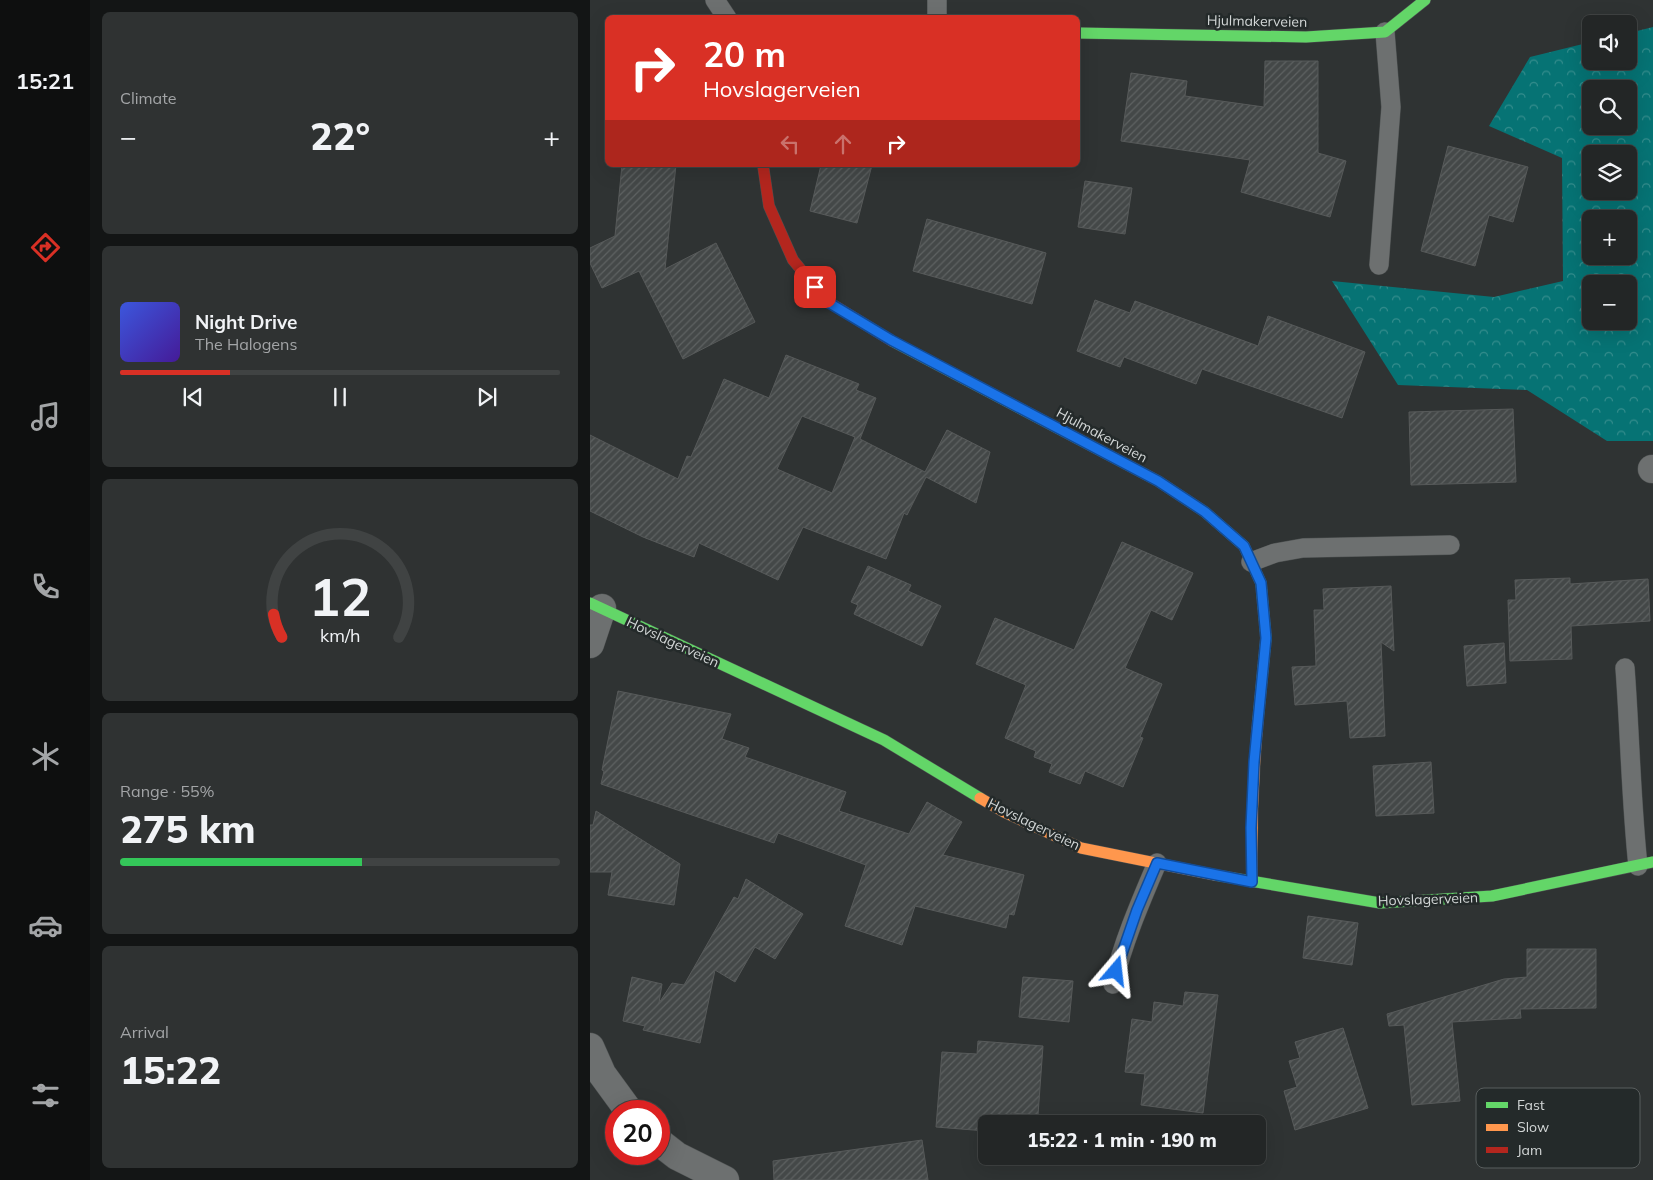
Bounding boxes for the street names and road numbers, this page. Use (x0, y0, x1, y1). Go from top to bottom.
street label: Hjulmakerveien (1207, 11, 1307, 31)
street label: Hjulmakerveien (1053, 403, 1151, 467)
street label: Hovslagerveien (624, 613, 722, 671)
street label: Hovslagerveien (985, 794, 1083, 854)
street label: Hovslagerveien (1378, 888, 1478, 910)

